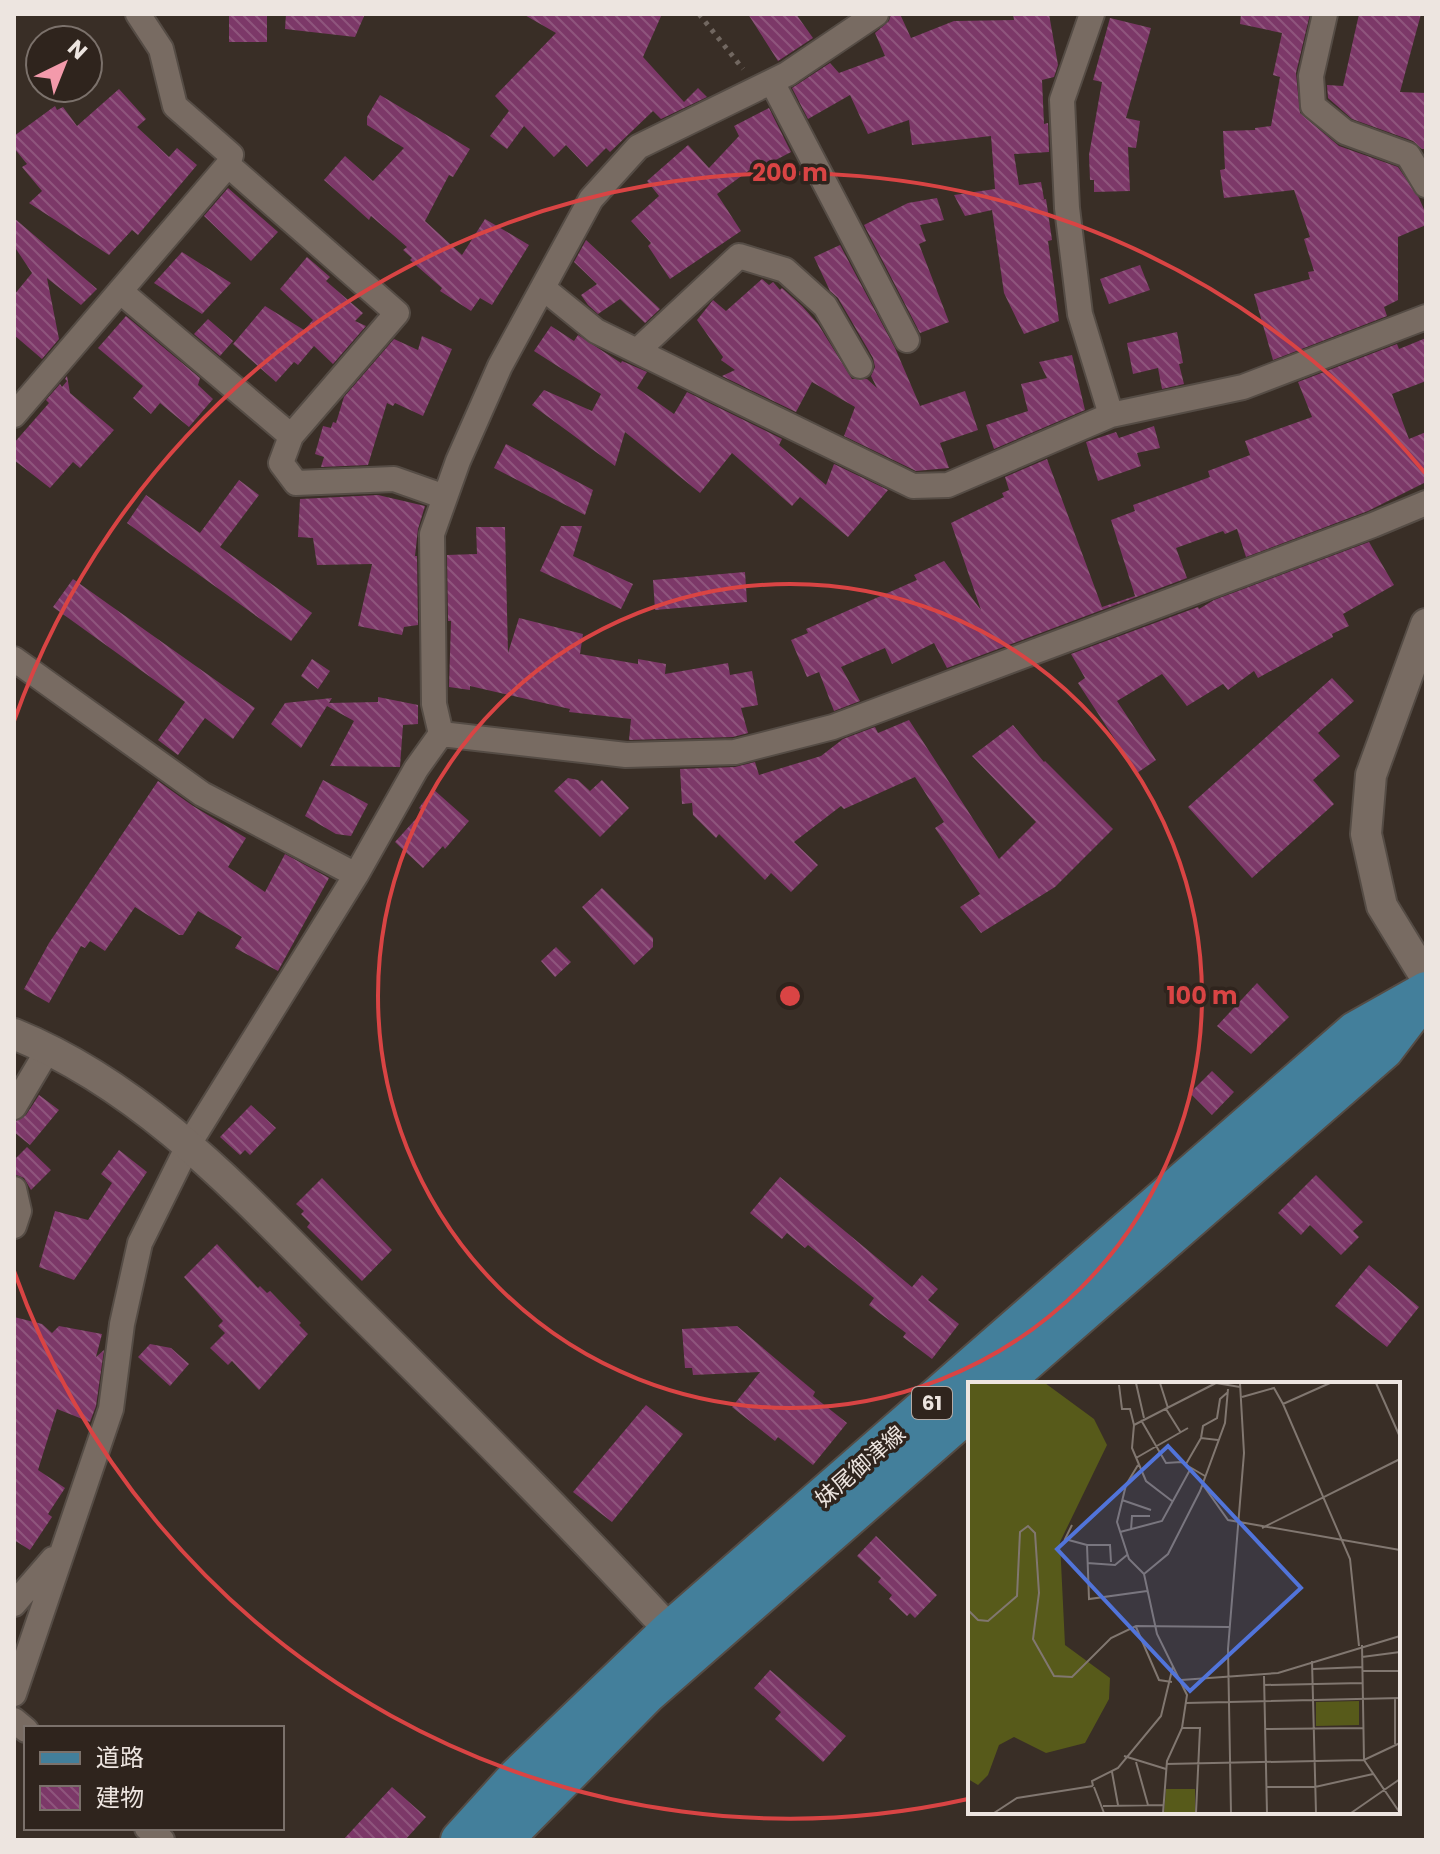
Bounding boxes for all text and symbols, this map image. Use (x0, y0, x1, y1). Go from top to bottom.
north arrow (24, 24, 104, 104)
text: N (61, 33, 94, 67)
text: 200 m (752, 156, 828, 189)
text: 100 m (1167, 979, 1237, 1012)
centre of rings (776, 982, 804, 1010)
inset map (968, 1382, 1400, 1814)
road number: 61 (912, 1387, 952, 1419)
street label: 妹尾御津線 (809, 1419, 912, 1514)
legend (24, 1726, 284, 1830)
text: 道路 (96, 1741, 144, 1774)
text: 建物 (96, 1781, 144, 1814)

